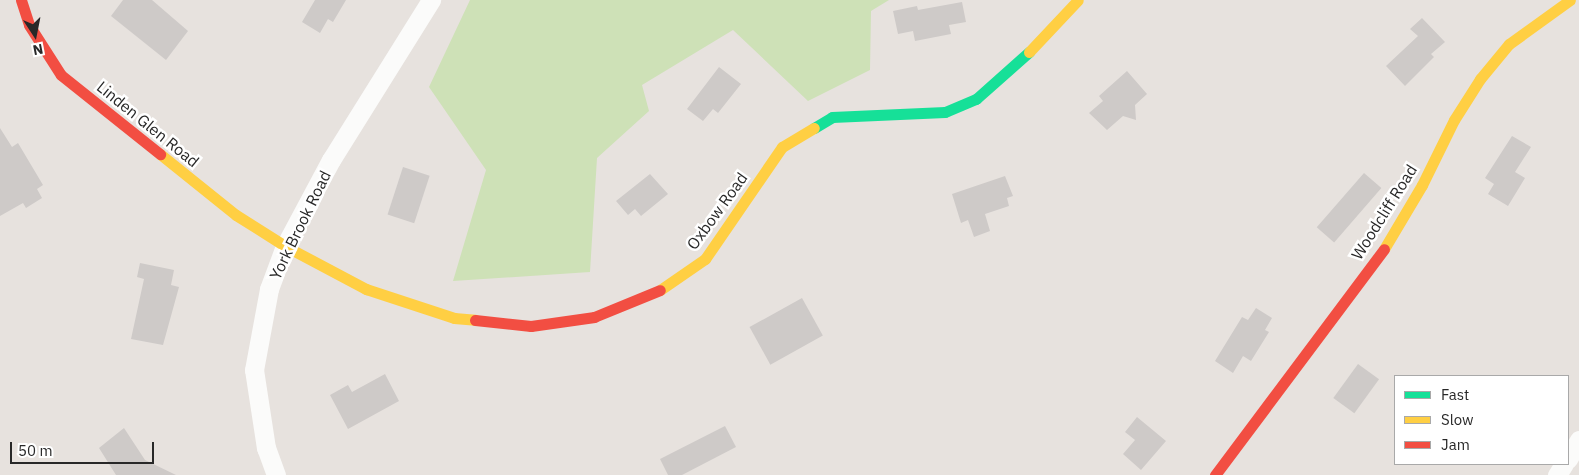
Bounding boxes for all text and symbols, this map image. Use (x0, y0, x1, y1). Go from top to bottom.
north arrow (10, 10, 60, 60)
text: N (31, 40, 45, 60)
street label: Linden Glen Road (93, 77, 203, 171)
street label: Woodcliff Road (1347, 161, 1421, 263)
street label: York Brook Road (265, 167, 335, 283)
street label: Oxbow Road (683, 169, 751, 253)
legend (1394, 375, 1569, 465)
text: Fast (1441, 385, 1469, 404)
text: Slow (1441, 410, 1474, 429)
scale bar (12, 432, 156, 464)
text: Jam (1441, 435, 1470, 454)
text: 50 m (18, 441, 53, 460)

